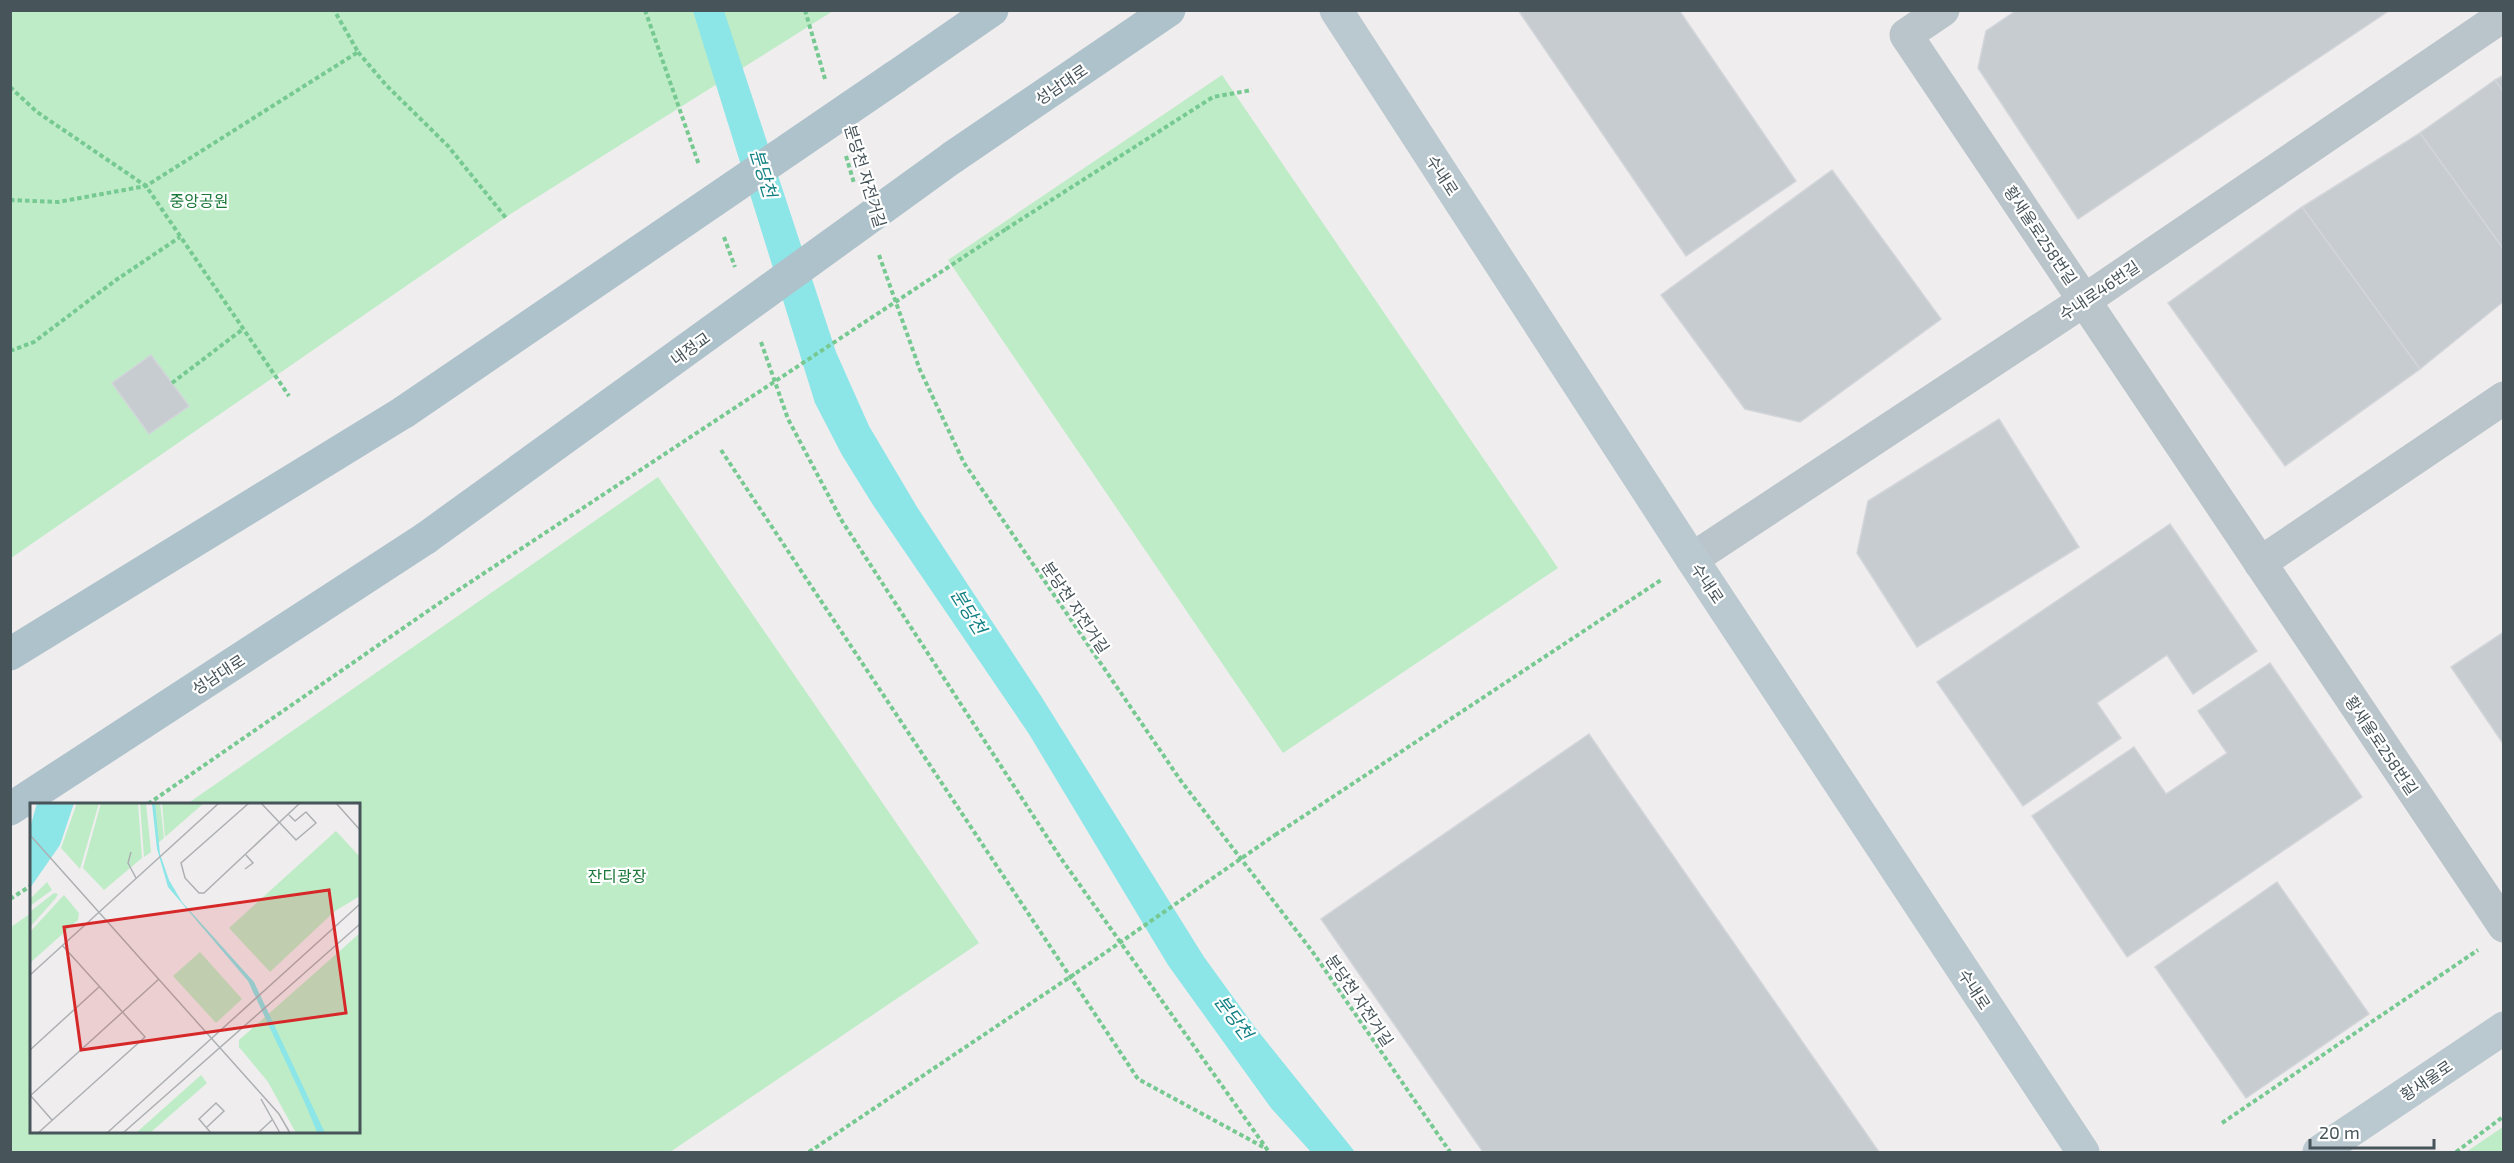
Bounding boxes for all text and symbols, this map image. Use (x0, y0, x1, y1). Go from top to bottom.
street label: 성남대로 (1031, 60, 1091, 108)
street label: 분당천 자전거길 (841, 122, 891, 230)
water label: 분당천 (746, 146, 782, 202)
street label: 수내로 (1423, 151, 1463, 199)
street label: 황새울로258번길 (2001, 182, 2081, 288)
park label: 중앙공원 (170, 191, 228, 210)
street label: 수내로46번길 (2055, 256, 2143, 324)
street label: 내정교 (667, 327, 713, 369)
street label: 분당천 자전거길 (1038, 557, 1114, 657)
street label: 수내로 (1688, 559, 1728, 607)
water label: 분당천 (947, 584, 993, 640)
street label: 성남대로 (188, 650, 248, 698)
street label: 황새울로258번길 (2342, 692, 2422, 798)
inset map (30, 803, 360, 1133)
park label: 잔디광장 (588, 866, 647, 885)
street label: 분당천 자전거길 (1322, 950, 1398, 1050)
street label: 수내로 (1955, 965, 1995, 1013)
water label: 분당천 (1210, 991, 1259, 1045)
street label: 황새울로 (2396, 1056, 2456, 1104)
scale bar (2310, 1112, 2434, 1150)
text: 20 m (2319, 1121, 2360, 1143)

